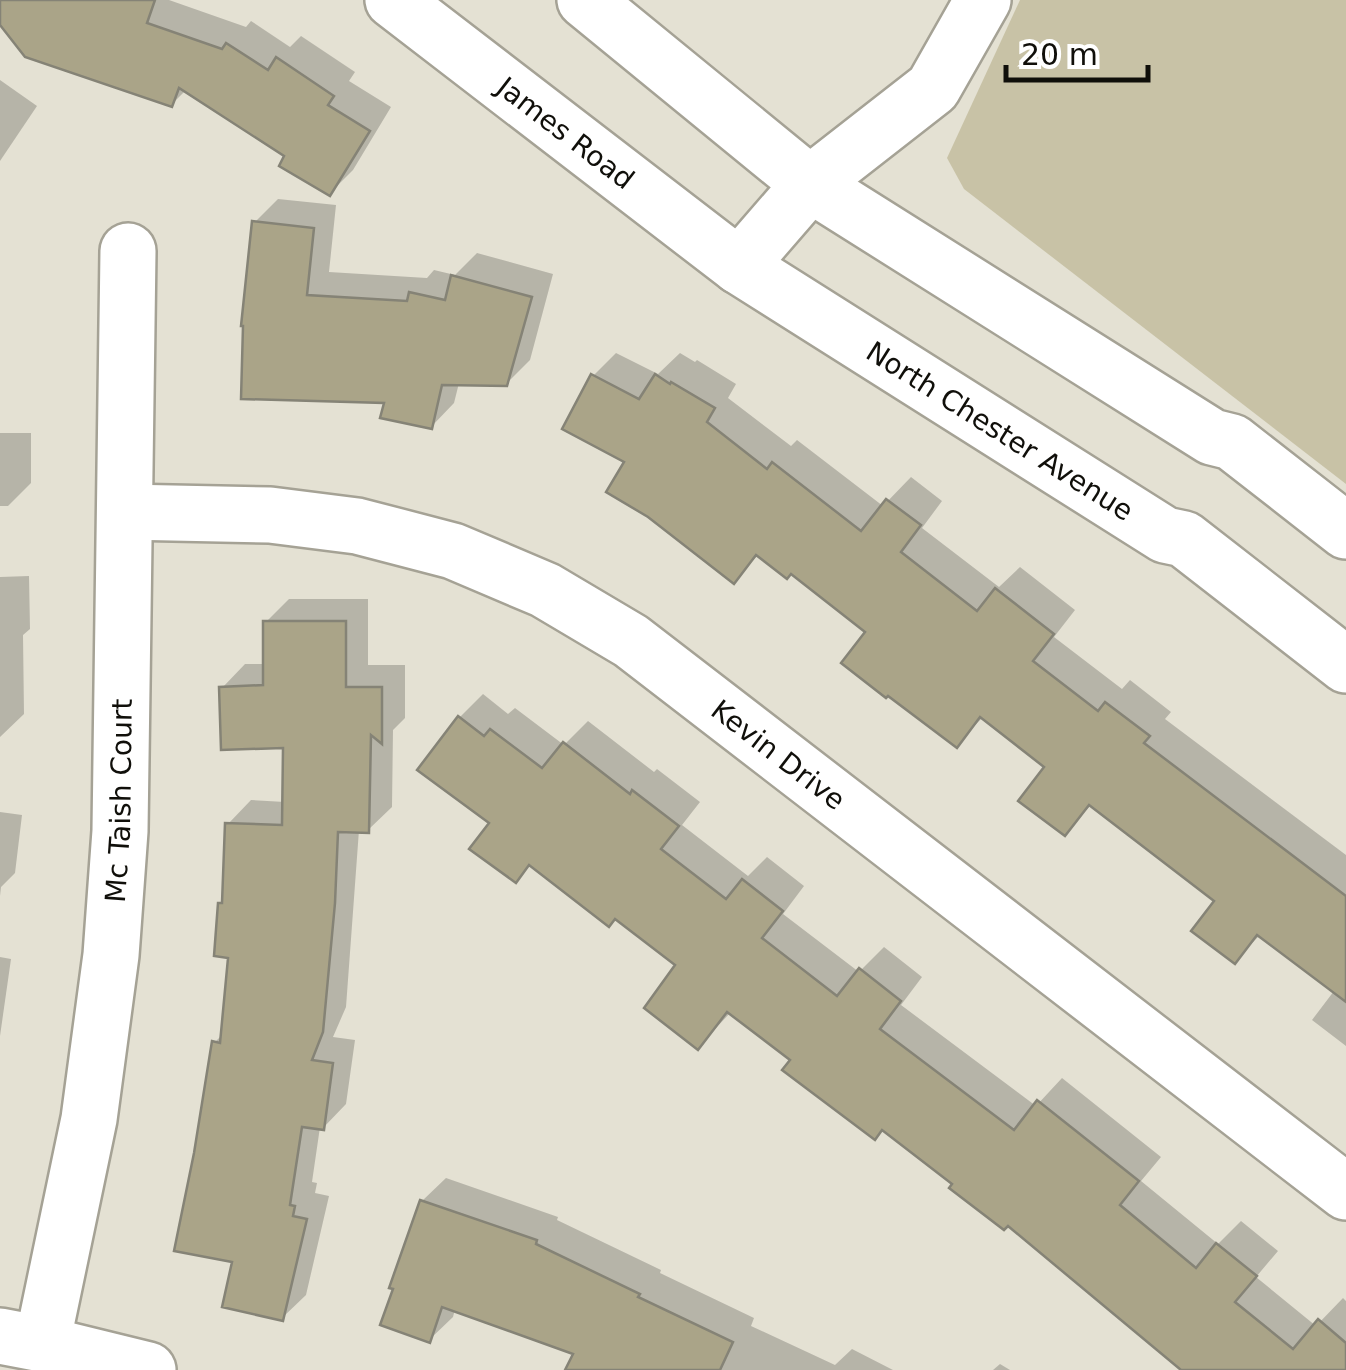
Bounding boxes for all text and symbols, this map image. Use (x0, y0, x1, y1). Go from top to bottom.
scale bar (1006, 20, 1148, 82)
text: 20 m (1021, 37, 1098, 72)
street label: James Road (489, 69, 641, 196)
street label: North Chester Avenue (860, 334, 1139, 527)
street label: Kevin Drive (705, 693, 852, 817)
street label: Mc Taish Court (98, 698, 138, 904)

